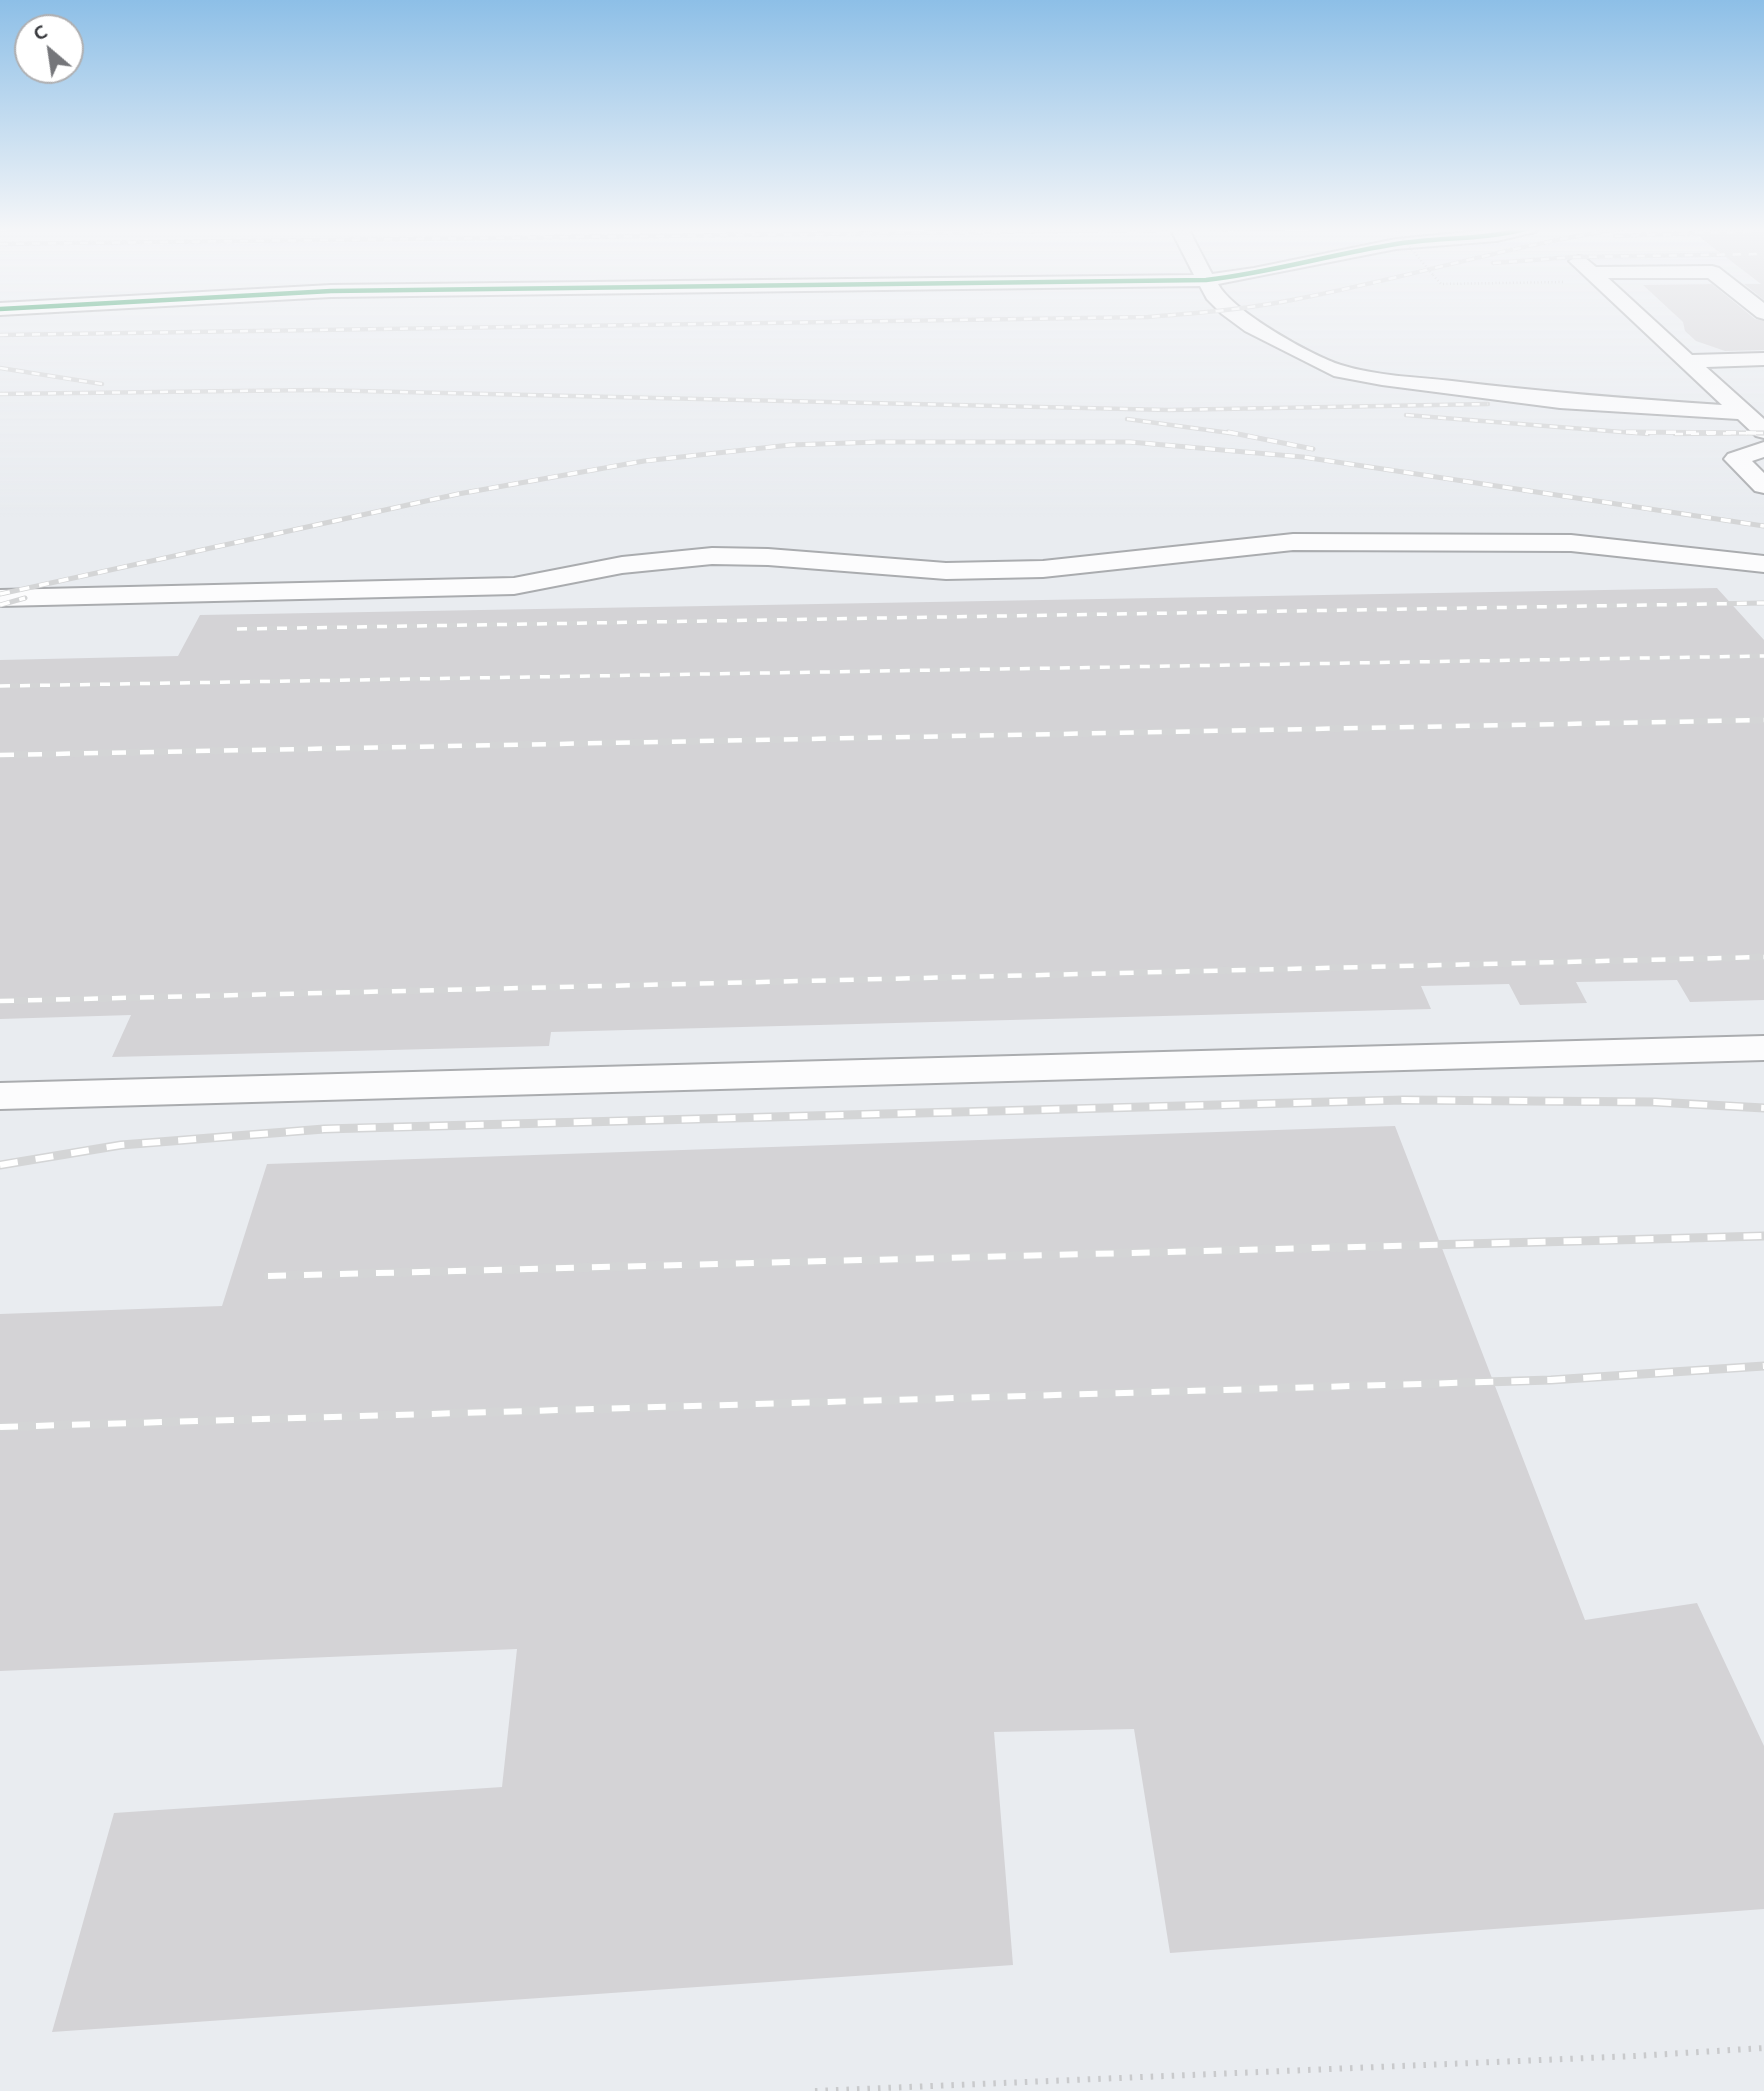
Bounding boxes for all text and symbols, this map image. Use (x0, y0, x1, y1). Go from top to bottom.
north arrow (14, 14, 84, 84)
text: С (29, 20, 50, 45)

